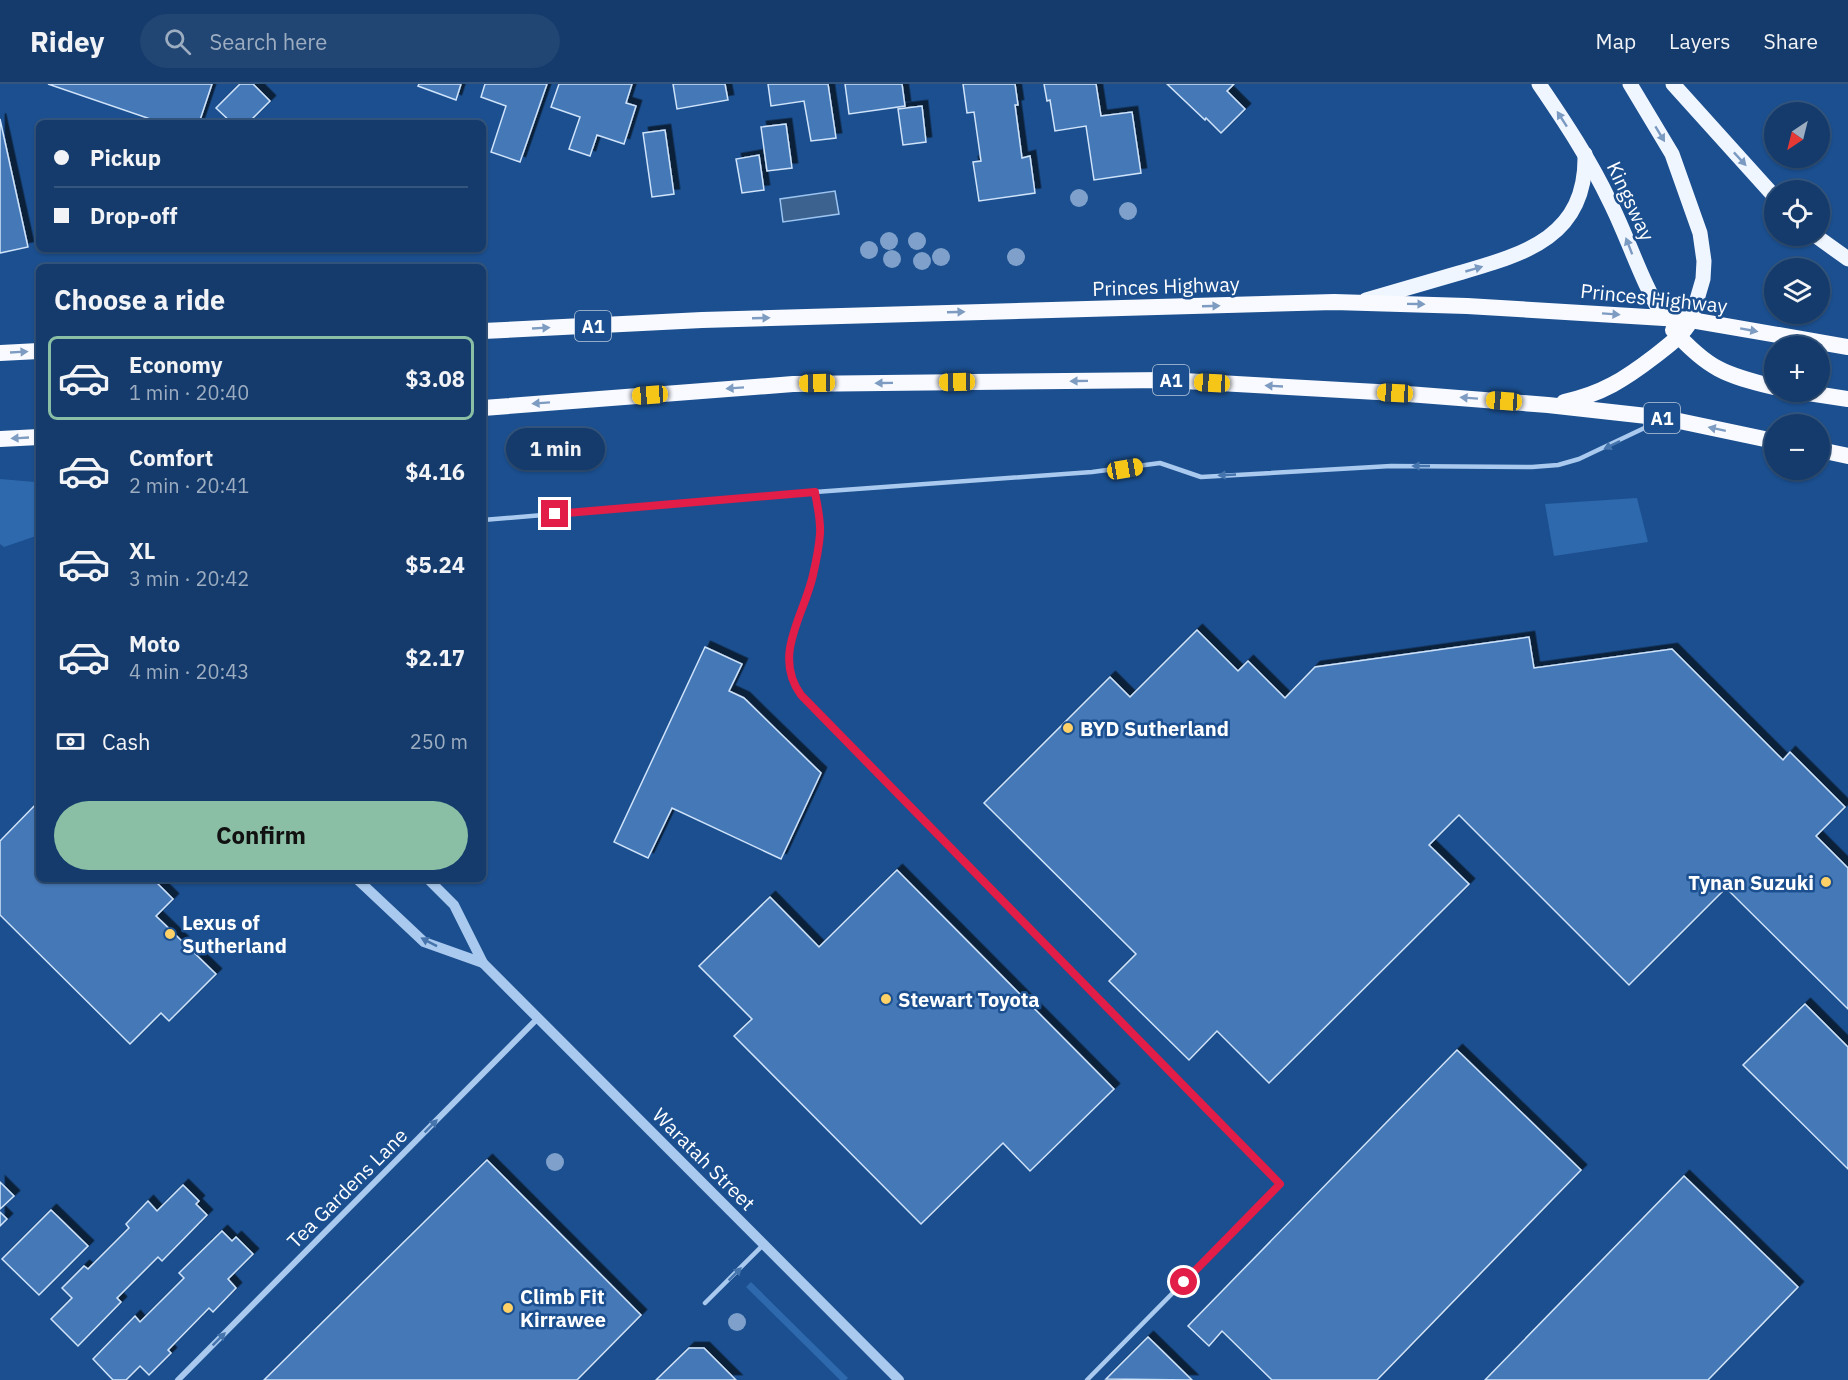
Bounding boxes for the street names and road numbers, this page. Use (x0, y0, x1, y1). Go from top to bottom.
street label: Kingsway (1601, 157, 1661, 245)
street label: Princes Highway (1092, 270, 1240, 302)
street label: Princes Highway (1579, 277, 1729, 319)
road number: A1 (575, 311, 611, 341)
road number: A1 (1153, 365, 1189, 395)
road number: A1 (1644, 403, 1680, 433)
street label: Waratah Street (647, 1102, 761, 1216)
street label: Tea Gardens Lane (281, 1122, 413, 1254)

